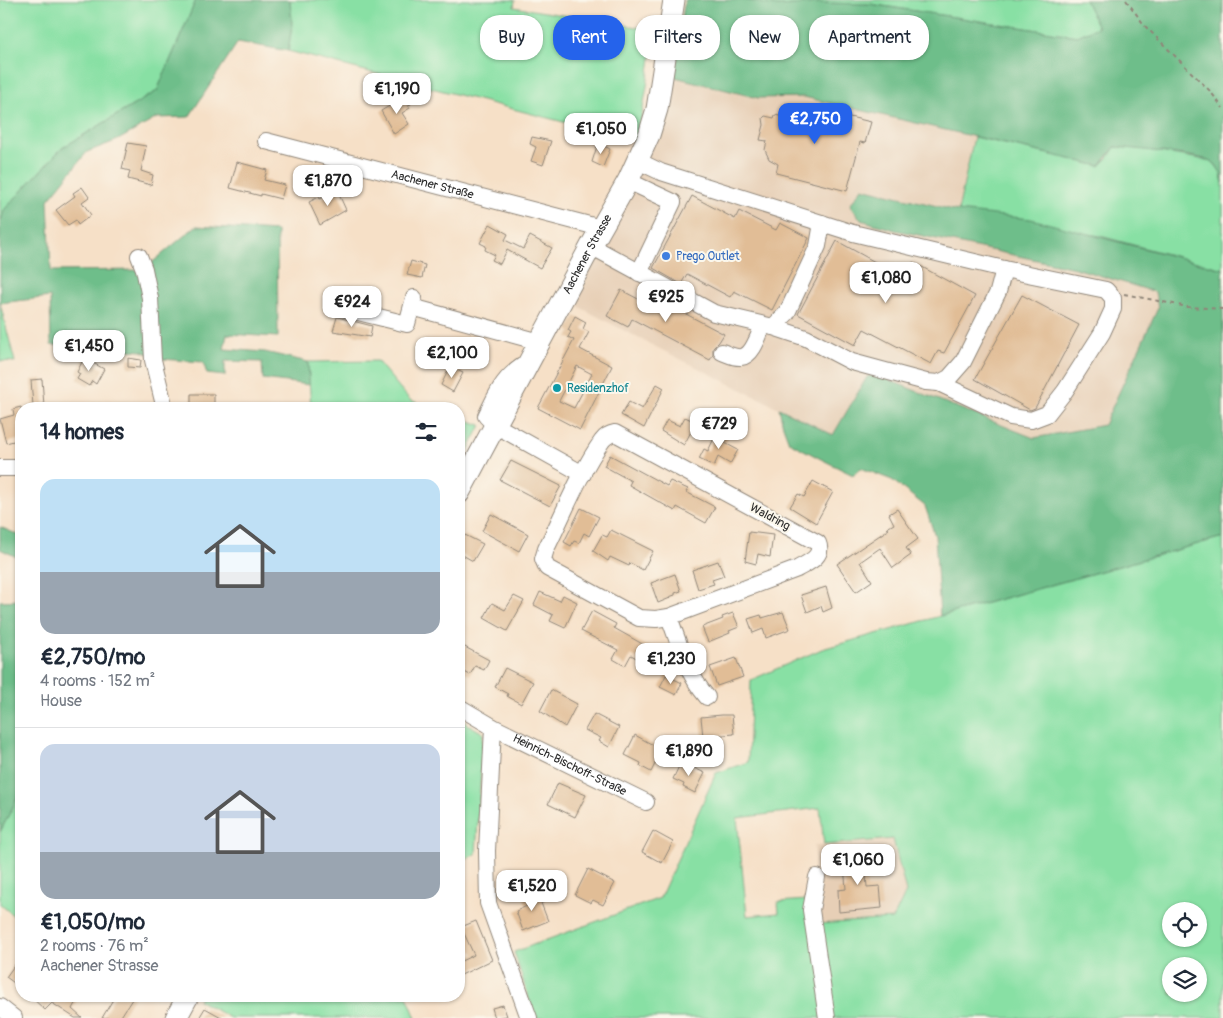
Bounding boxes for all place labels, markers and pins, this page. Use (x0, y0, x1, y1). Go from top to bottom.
pin: €1,190 (356, 72, 438, 115)
pin: €2,750 (774, 102, 856, 145)
pin: €1,050 (560, 112, 642, 155)
pin: €1,870 (287, 164, 369, 207)
place label: Prego Outlet (676, 249, 740, 264)
marker: Prego Outlet (660, 250, 672, 262)
pin: €1,080 (845, 262, 927, 304)
pin: €925 (636, 280, 696, 323)
pin: €924 (322, 286, 382, 328)
pin: €1,450 (48, 330, 130, 372)
pin: €2,100 (411, 336, 493, 379)
place label: Residenzhof (567, 381, 629, 396)
marker: Residenzhof (551, 382, 563, 394)
pin: €729 (689, 408, 749, 450)
pin: €1,230 (630, 642, 712, 685)
pin: €1,890 (648, 734, 730, 777)
pin: €1,060 (817, 844, 899, 886)
pin: €1,520 (491, 870, 573, 912)

